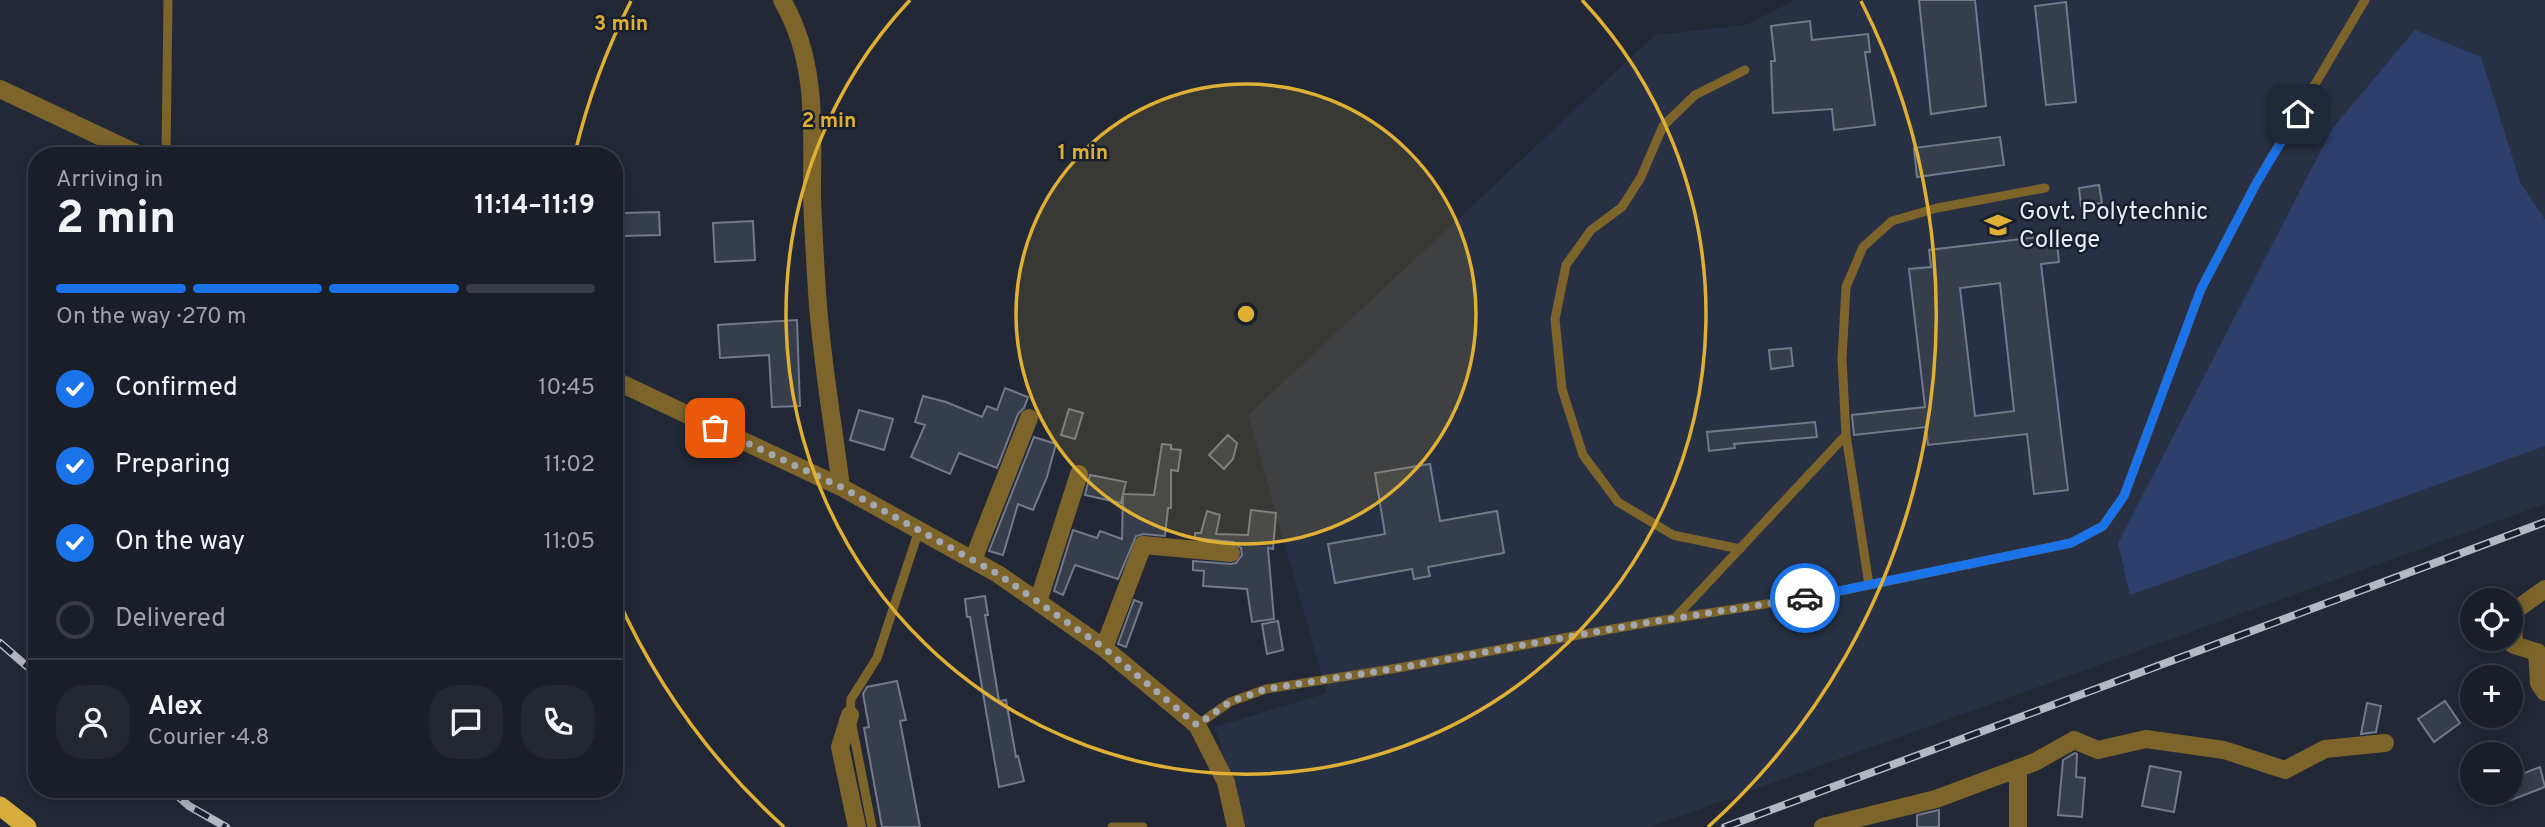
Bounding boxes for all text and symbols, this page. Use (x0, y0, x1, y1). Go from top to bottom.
text: 3 min (594, 11, 648, 38)
pin (2268, 84, 2328, 144)
icon: home (2279, 95, 2317, 133)
text: 2 min (802, 108, 856, 135)
text: 1 min (1058, 140, 1108, 167)
text: Arriving in (56, 166, 163, 195)
text: 11:14–11:19 (474, 190, 595, 223)
text: 2 min (56, 191, 176, 250)
place label: Govt. Polytechnic College (2019, 198, 2208, 256)
school or university icon: Govt. Polytechnic College (1983, 210, 2013, 240)
centre of rings (1234, 302, 1258, 326)
text: On the way · 270 m (56, 303, 247, 332)
icon: check (56, 370, 94, 408)
text: Confirmed (115, 372, 238, 405)
text: 10:45 (538, 374, 595, 403)
pin (685, 398, 745, 458)
icon: bag (696, 409, 734, 447)
icon: check (56, 447, 94, 485)
text: Preparing (115, 449, 230, 482)
text: 11:02 (544, 451, 595, 480)
icon: check (56, 524, 94, 562)
text: On the way (115, 526, 245, 559)
text: 11:05 (544, 528, 595, 557)
courier (1770, 563, 1840, 633)
icon: car (1786, 579, 1824, 617)
map controls (2460, 588, 2523, 805)
button: locate (2460, 588, 2523, 651)
text: Delivered (115, 603, 226, 636)
button: + (2460, 665, 2523, 728)
button: person (56, 685, 130, 759)
button: chat (429, 685, 503, 759)
button: phone (521, 685, 595, 759)
text: Alex (148, 691, 203, 724)
text: Courier · 4.8 (148, 724, 269, 753)
button: − (2460, 742, 2523, 805)

